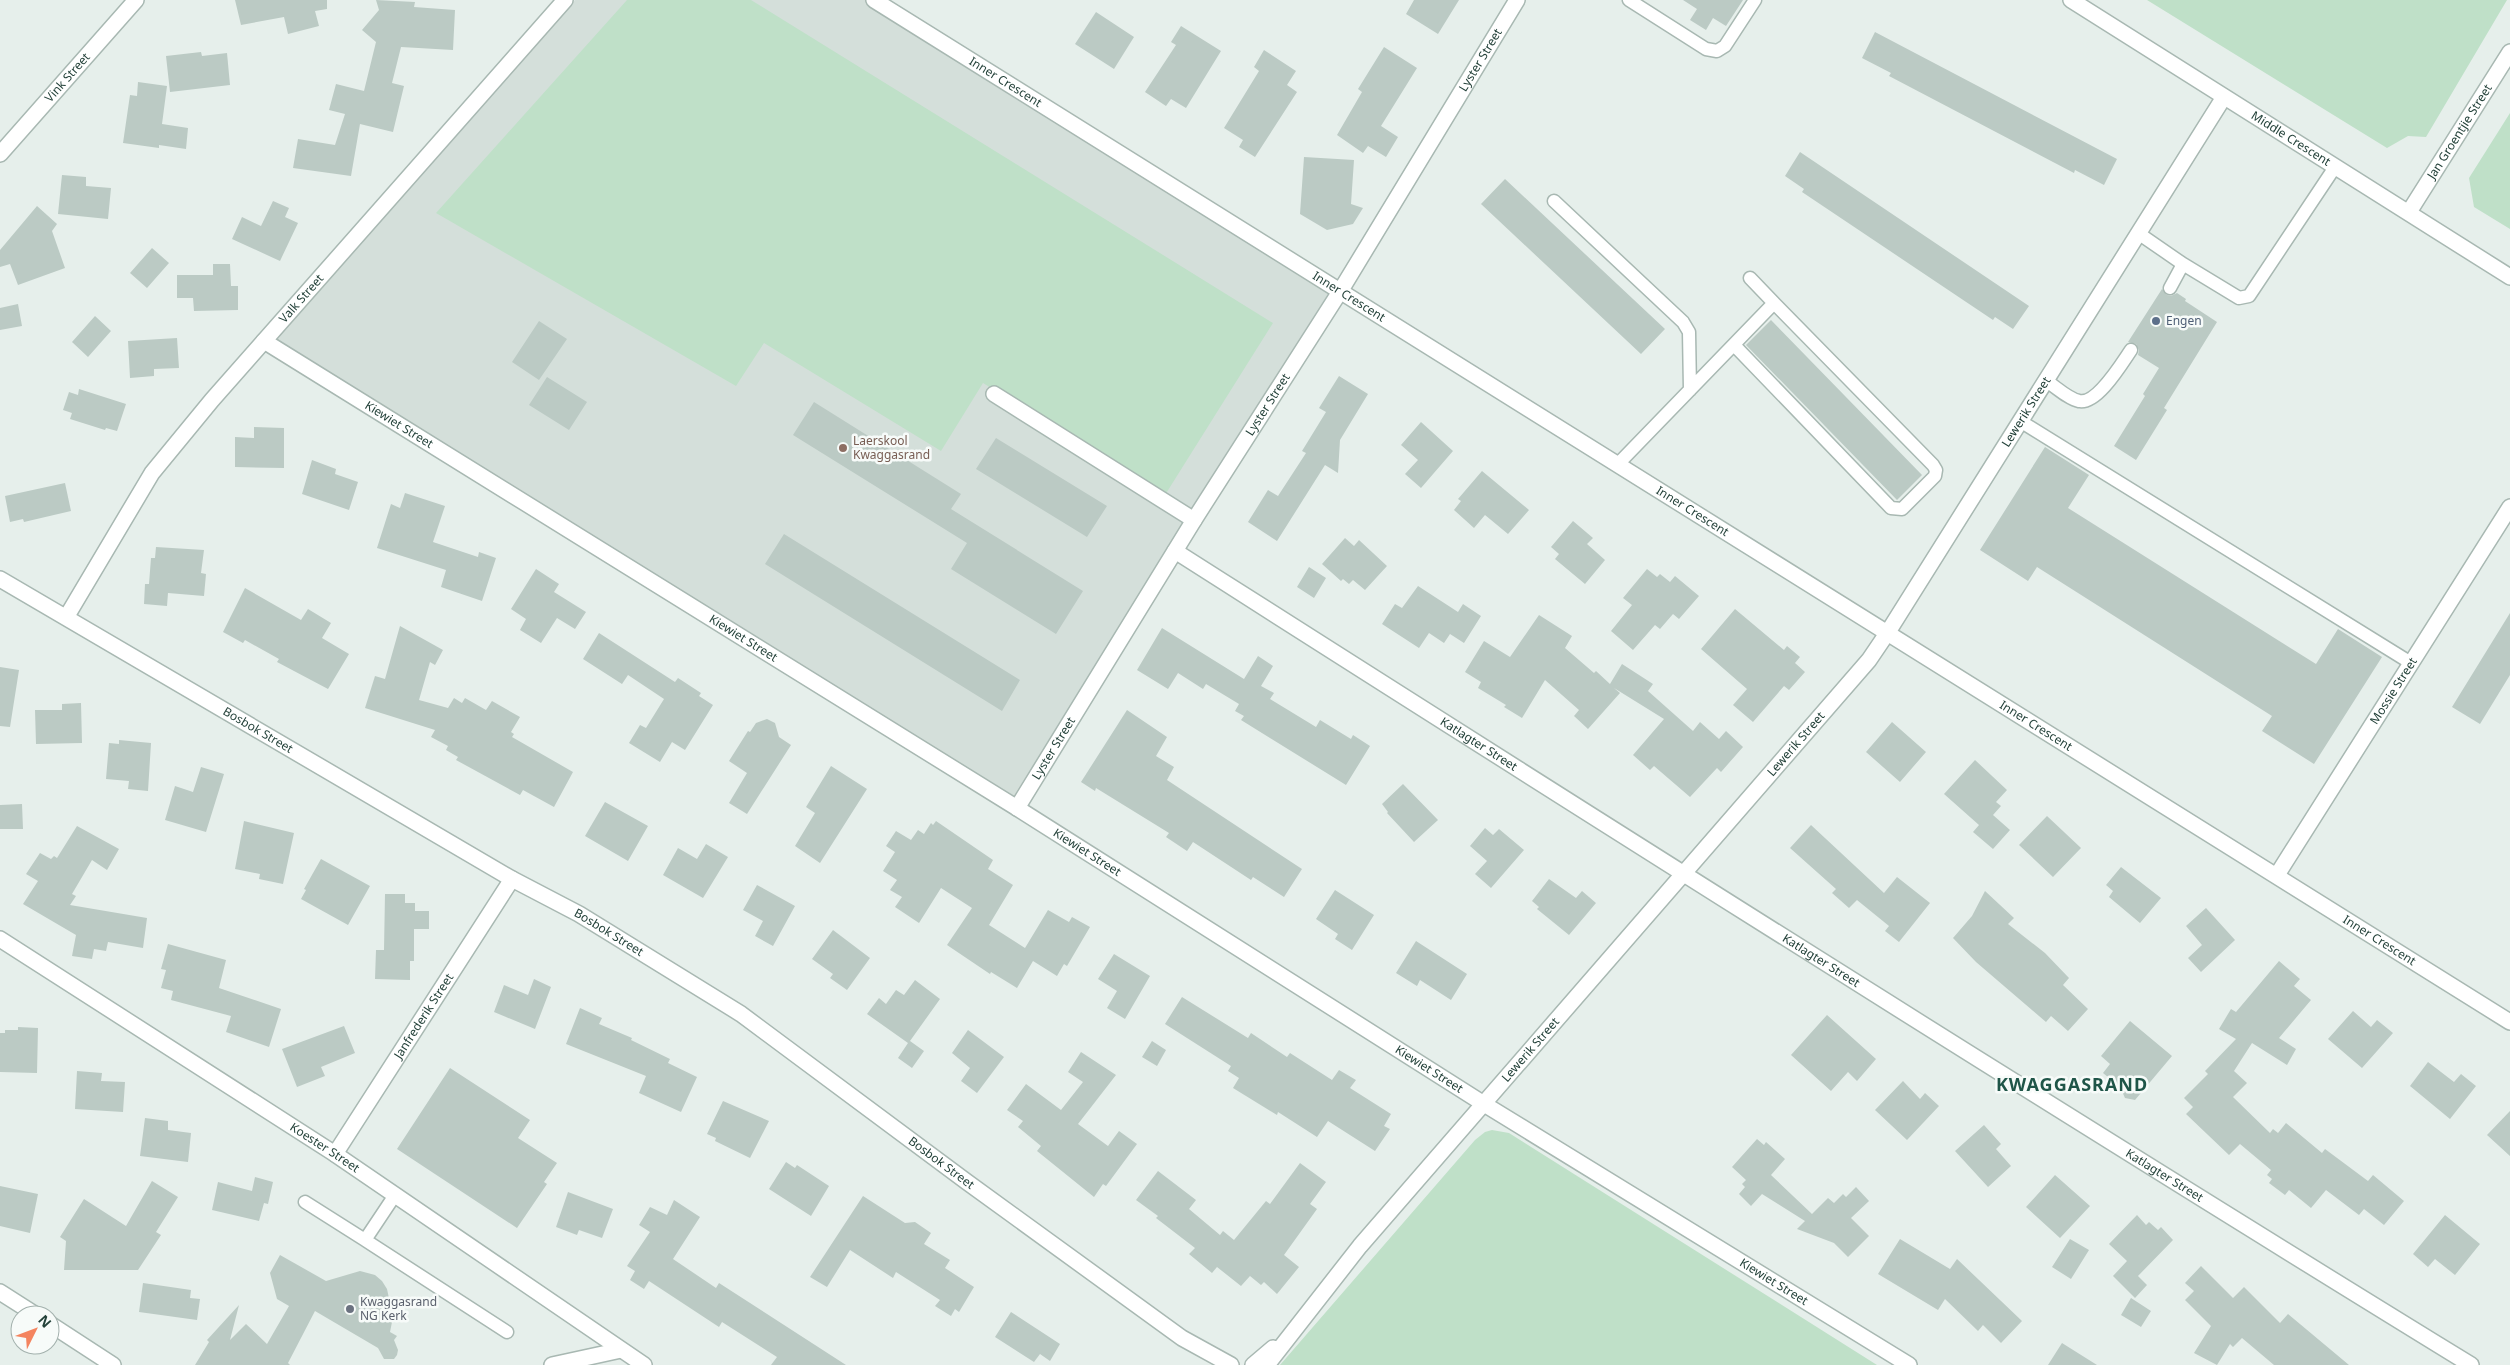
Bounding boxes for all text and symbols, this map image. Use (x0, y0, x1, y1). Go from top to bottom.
street label: Lyster Street (1454, 24, 1506, 95)
street label: Vink Street (41, 48, 94, 106)
street label: Inner Crescent (966, 53, 1046, 111)
street label: Jan Groentjie Street (2422, 80, 2496, 183)
street label: Middle Crescent (2248, 107, 2335, 170)
street label: Inner Crescent (1310, 267, 1389, 326)
street label: Valk Street (275, 270, 328, 326)
place label: Engen (2166, 312, 2202, 329)
marker: Engen (2150, 315, 2162, 327)
street label: Lyster Street (1241, 369, 1294, 439)
street label: Lewerik Street (1997, 373, 2055, 450)
street label: Kiewiet Street (362, 397, 437, 452)
place label: Laerskool Kwaggasrand (853, 432, 930, 463)
marker: Laerskool Kwaggasrand (837, 442, 849, 454)
street label: Inner Crescent (1653, 482, 1733, 540)
street label: Kiewiet Street (706, 610, 782, 666)
street label: Mossie Street (2366, 653, 2421, 727)
street label: Inner Crescent (1997, 696, 2076, 755)
street label: Bosbok Street (220, 703, 297, 757)
street label: Lewerik Street (1763, 707, 1829, 780)
street label: Lyster Street (1027, 713, 1079, 783)
street label: Katlagter Street (1437, 713, 1522, 775)
street label: Kiewiet Street (1050, 824, 1125, 880)
street label: Bosbok Street (571, 904, 648, 960)
street label: Inner Crescent (2340, 911, 2420, 970)
street label: Katlagter Street (1779, 929, 1864, 991)
street label: Janfrederik Street (389, 969, 457, 1063)
street label: Lewerik Street (1497, 1013, 1563, 1085)
street label: Kiewiet Street (1392, 1041, 1467, 1097)
district label: KWAGGASRAND (1996, 1072, 2148, 1096)
street label: Koester Street (287, 1118, 364, 1177)
street label: Bosbok Street (905, 1132, 979, 1193)
street label: Katlagter Street (2123, 1144, 2207, 1206)
street label: Kiewiet Street (1737, 1254, 1812, 1309)
place label: Kwaggasrand NG Kerk (360, 1293, 437, 1324)
marker: Kwaggasrand NG Kerk (344, 1303, 356, 1315)
north arrow (10, 1305, 60, 1355)
text: N (34, 1310, 56, 1332)

